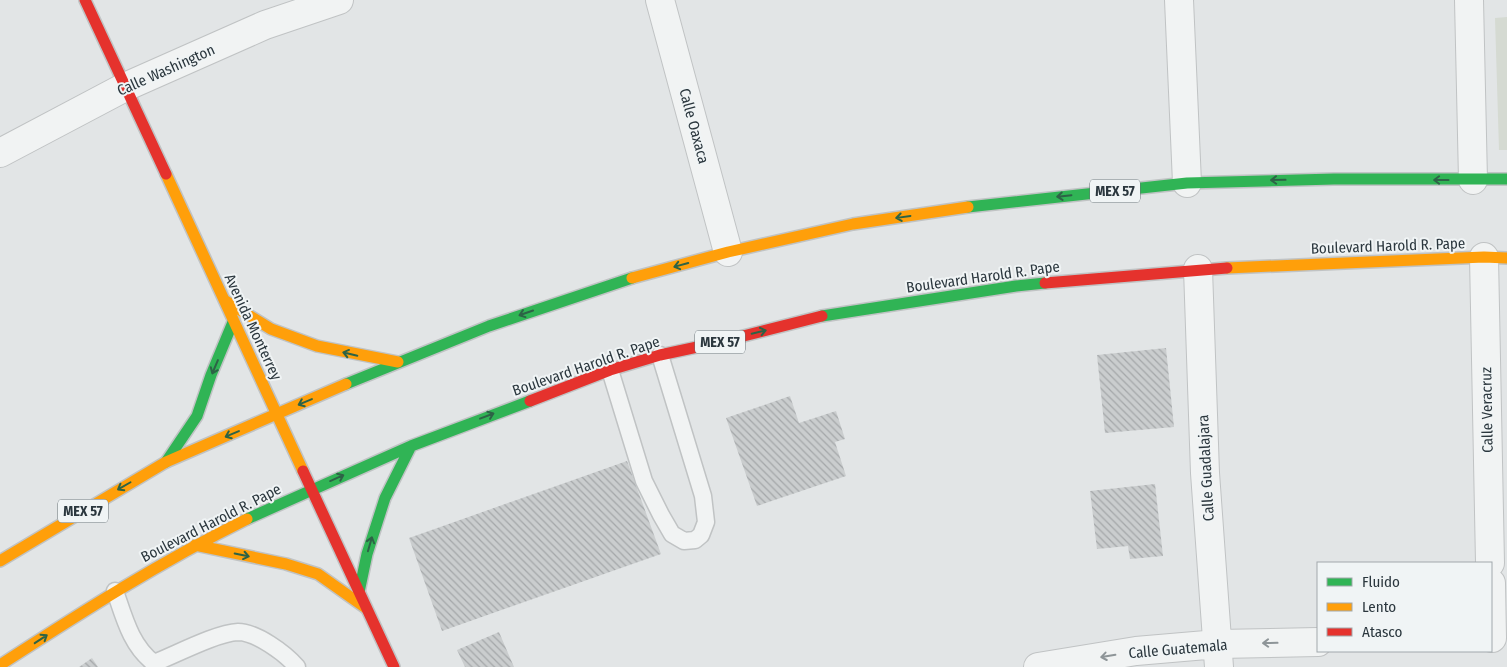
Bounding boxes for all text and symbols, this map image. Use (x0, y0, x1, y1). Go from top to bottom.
street label: Calle Washington (114, 40, 218, 100)
street label: Calle Oaxaca (675, 86, 713, 166)
one-way arrow (1433, 175, 1450, 185)
one-way arrow (1271, 176, 1287, 185)
road number: MEX 57 (1090, 180, 1140, 202)
one-way arrow (1056, 191, 1072, 201)
one-way arrow (895, 212, 911, 222)
street label: Boulevard Harold R. Pape (1310, 234, 1466, 258)
street label: Boulevard Harold R. Pape (905, 257, 1061, 297)
one-way arrow (673, 260, 689, 270)
street label: Avenida Monterrey (221, 271, 286, 383)
one-way arrow (519, 309, 534, 318)
one-way arrow (751, 327, 767, 336)
road number: MEX 57 (695, 331, 745, 354)
street label: Boulevard Harold R. Pape (510, 332, 662, 400)
one-way arrow (342, 349, 358, 358)
one-way arrow (209, 359, 218, 374)
street label: Calle Veracruz (1477, 367, 1497, 453)
one-way arrow (298, 398, 313, 408)
one-way arrow (479, 411, 494, 421)
street label: Calle Guadalajara (1194, 414, 1218, 522)
one-way arrow (225, 429, 240, 439)
one-way arrow (329, 473, 344, 483)
street label: Boulevard Harold R. Pape (138, 480, 284, 566)
one-way arrow (118, 482, 132, 492)
road number: MEX 57 (58, 500, 108, 522)
one-way arrow (365, 537, 375, 553)
one-way arrow (234, 551, 250, 561)
legend (1317, 562, 1492, 652)
text: Fluido (1362, 573, 1400, 591)
text: Lento (1362, 598, 1396, 616)
text: Atasco (1362, 623, 1402, 641)
one-way arrow (34, 634, 48, 644)
street label: Calle Guatemala (1128, 636, 1228, 662)
one-way arrow (1262, 638, 1278, 648)
one-way arrow (1100, 651, 1116, 661)

